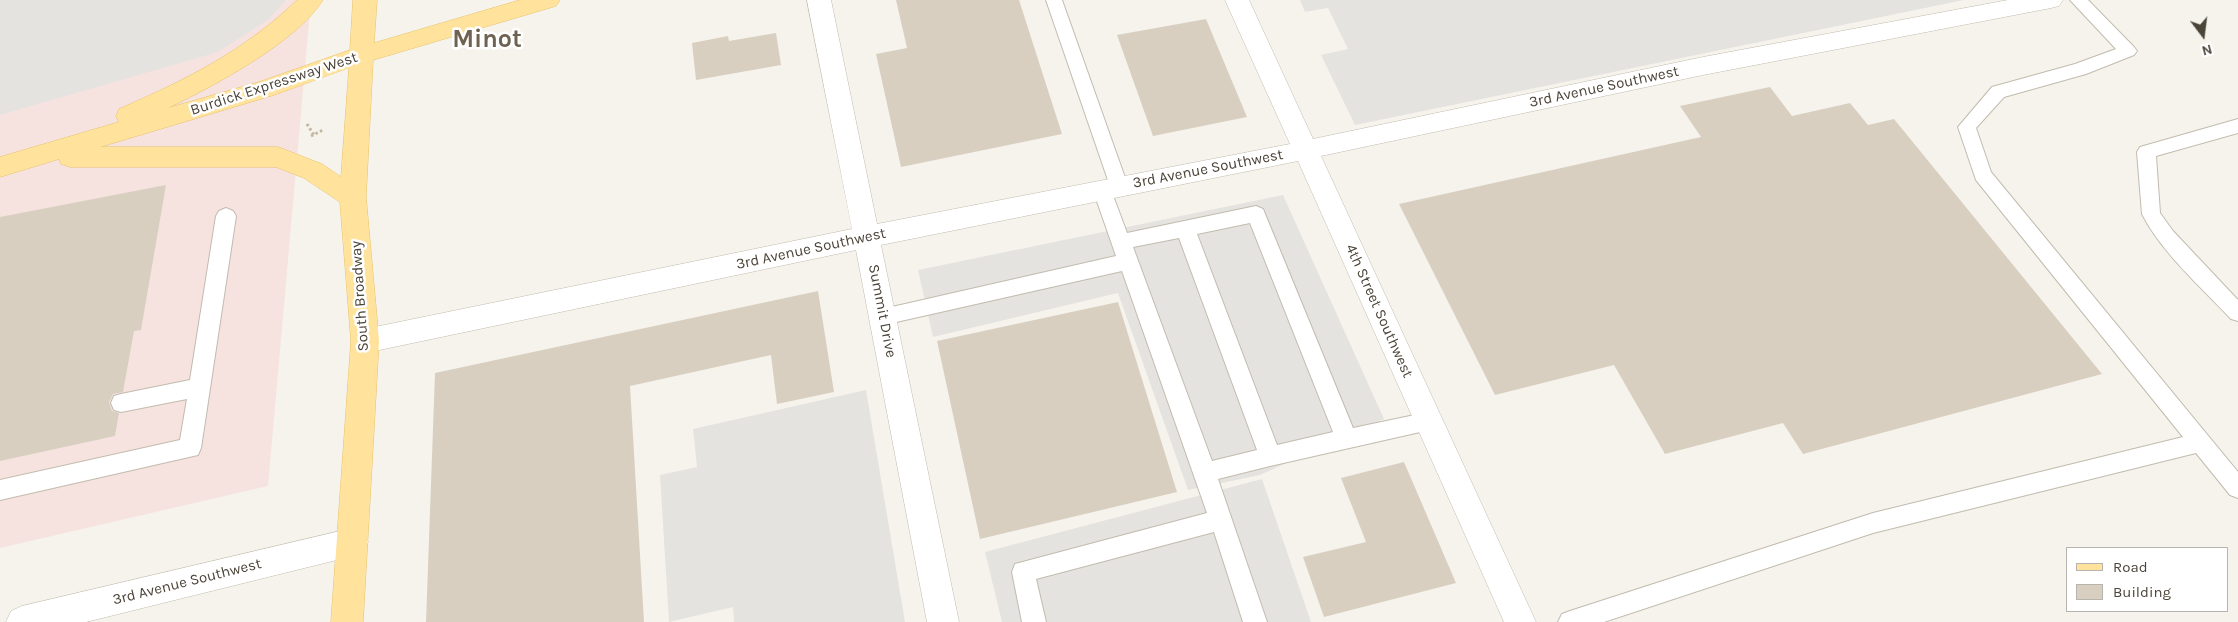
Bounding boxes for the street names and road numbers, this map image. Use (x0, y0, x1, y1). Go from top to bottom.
street label: Burdick Expressway West (188, 48, 360, 120)
street label: 3rd Avenue Southwest (1527, 62, 1681, 112)
street label: 3rd Avenue Southwest (1131, 146, 1285, 192)
street label: 3rd Avenue Southwest (734, 224, 888, 274)
street label: South Broadway (347, 240, 373, 352)
street label: 4th Street Southwest (1341, 241, 1417, 381)
street label: Summit Drive (864, 263, 900, 359)
street label: 3rd Avenue Southwest (111, 555, 263, 609)

